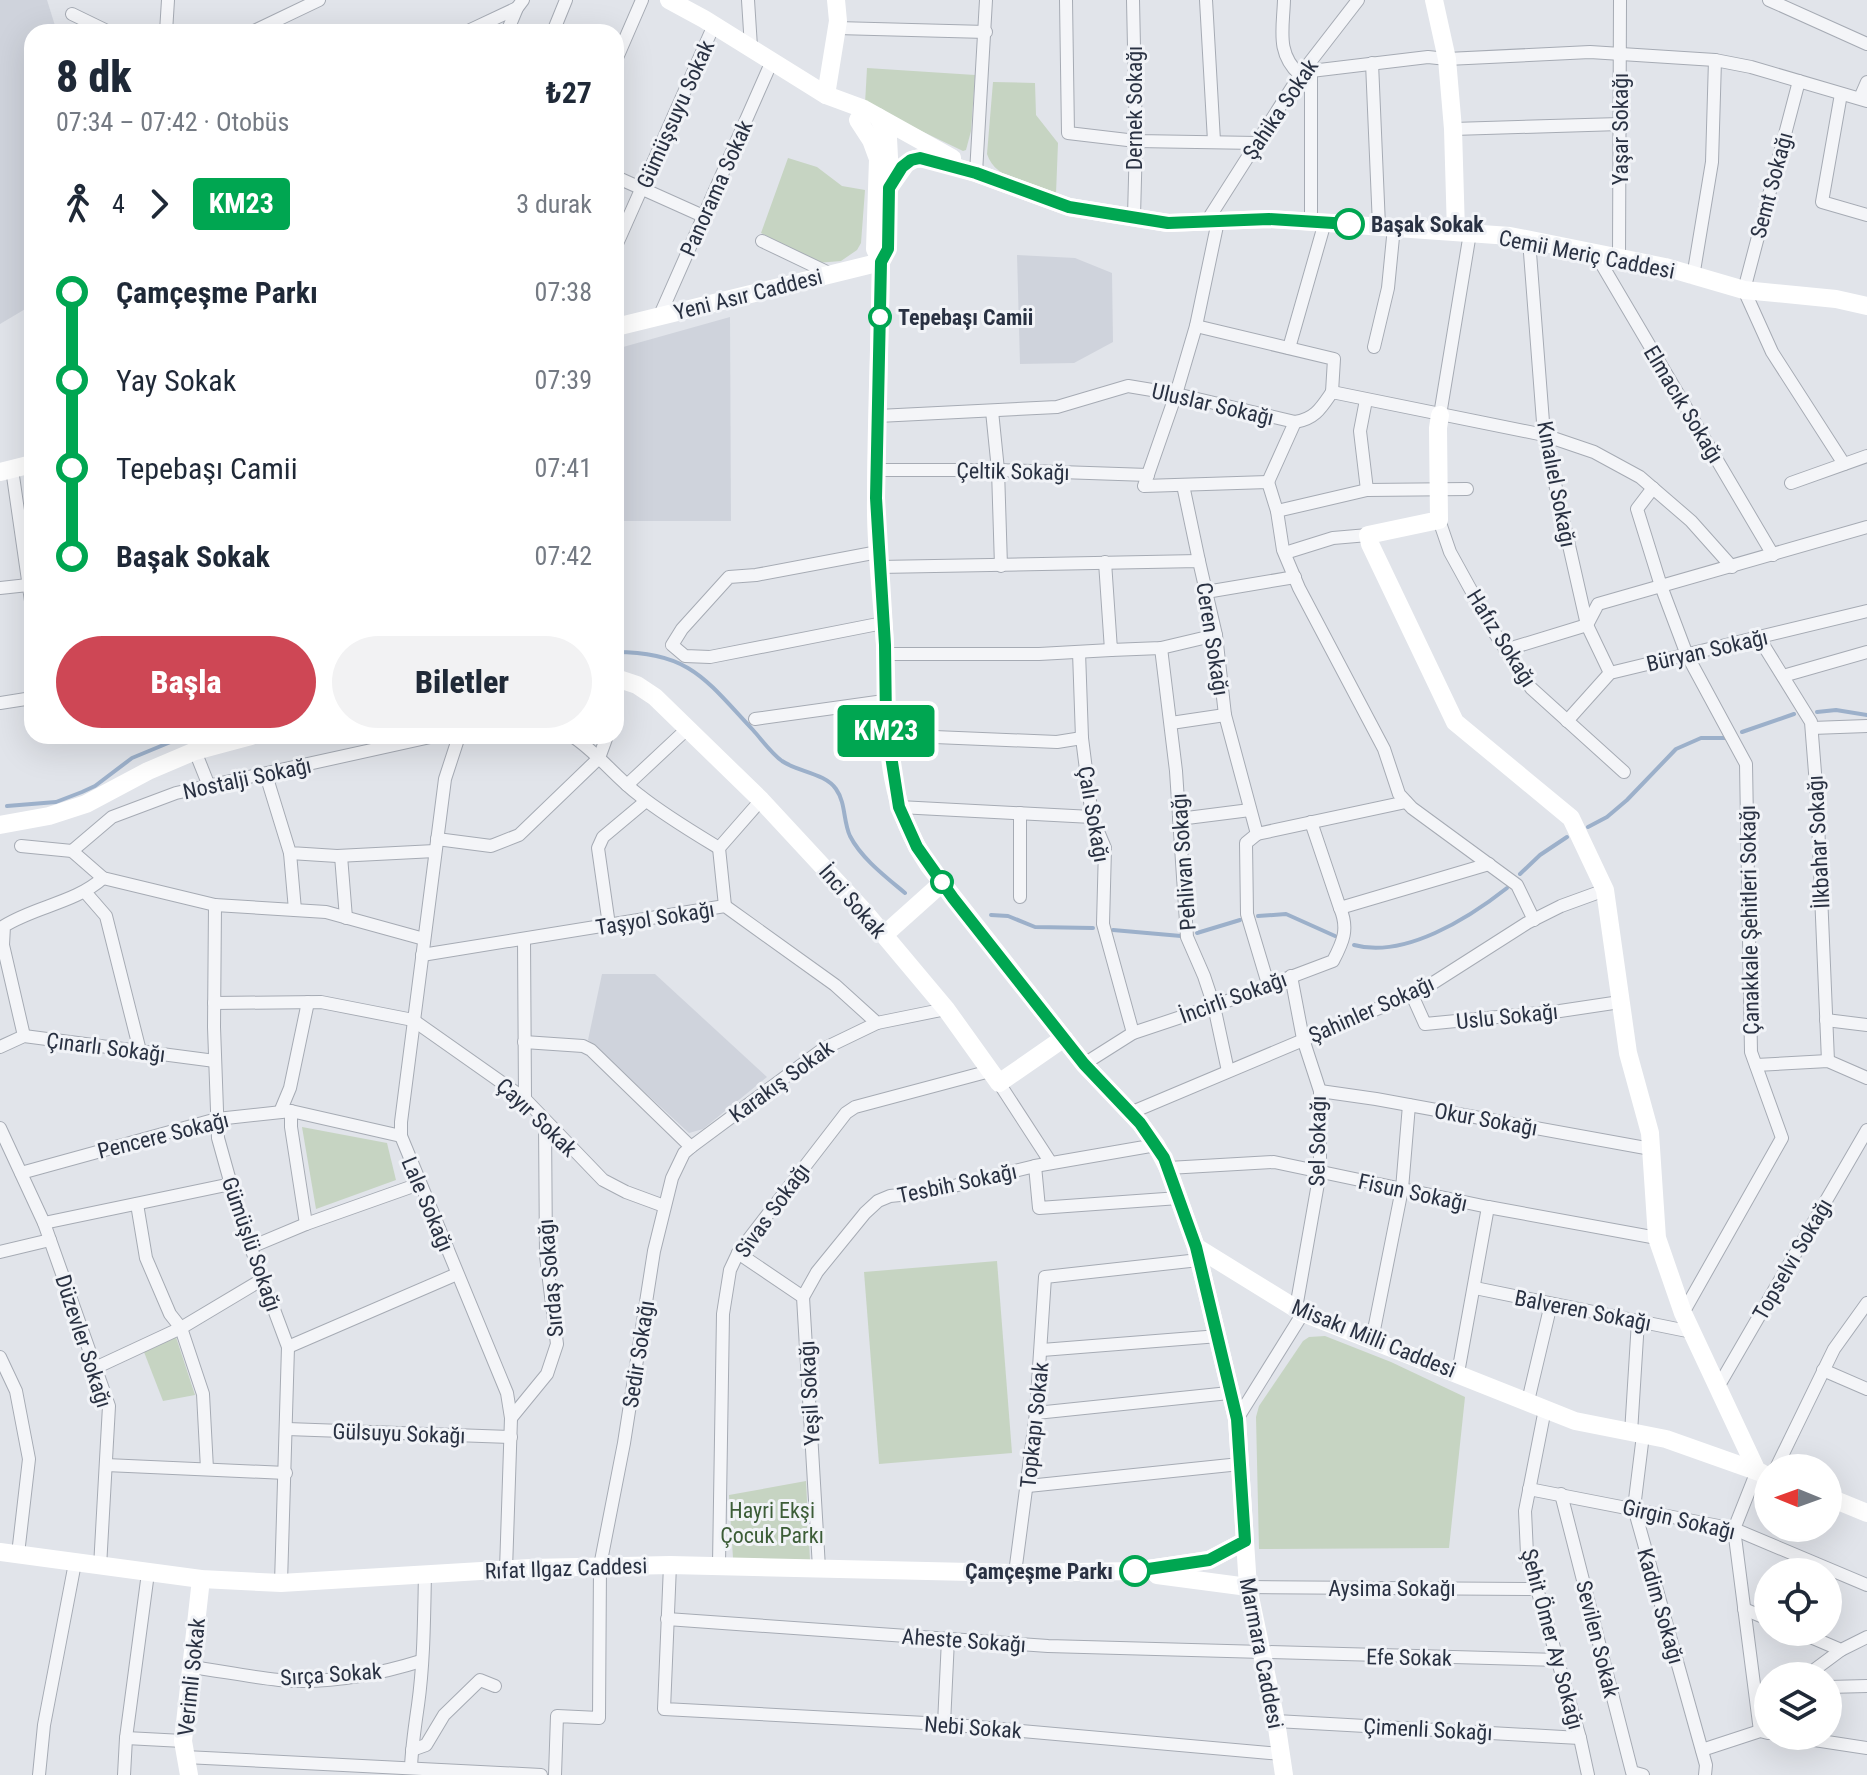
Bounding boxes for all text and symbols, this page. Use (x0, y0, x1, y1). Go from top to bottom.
street label: Gümüşsuyu Sokak (632, 36, 719, 192)
street label: Dernek Sokağı (1122, 46, 1147, 170)
text: 8 dk (56, 51, 132, 103)
street label: Şahika Sokak (1238, 54, 1323, 164)
street label: Yaşar Sokağı (1608, 73, 1633, 185)
text: ₺27 (546, 75, 592, 110)
text: 07:34 – 07:42 · Otobüs (56, 107, 289, 137)
street label: Panorama Sokak (675, 116, 758, 260)
street label: Semt Sokağı (1745, 129, 1798, 241)
icon: walk (56, 182, 100, 226)
icon: forward (137, 182, 181, 226)
text: KM23 (209, 187, 274, 220)
text: 4 (112, 189, 125, 219)
text: 3 durak (516, 189, 592, 219)
marker: Başak Sokak (1334, 209, 1364, 239)
place label: Başak Sokak (1371, 212, 1484, 237)
street label: Cemii Meriç Caddesi (1497, 225, 1677, 284)
street label: Yeni Asır Caddesi (671, 264, 825, 325)
text: Çamçeşme Parkı (116, 275, 318, 310)
text: 07:38 (535, 277, 592, 307)
place label: Tepebaşı Camii (898, 305, 1033, 330)
marker: Tepebaşı Camii (869, 306, 891, 328)
street label: Elmacık Sokağı (1639, 341, 1728, 467)
text: Yay Sokak (116, 363, 236, 398)
text: 07:39 (535, 365, 592, 395)
street label: Uluslar Sokağı (1149, 378, 1276, 431)
street label: Kınalıel Sokağı (1532, 419, 1581, 549)
text: Tepebaşı Camii (116, 451, 298, 486)
text: 07:41 (535, 453, 592, 483)
street label: Çeltik Sokağı (956, 458, 1070, 485)
text: Başak Sokak (116, 539, 270, 574)
text: 07:42 (535, 541, 592, 571)
street label: Ceren Sokağı (1191, 581, 1234, 697)
street label: Hafız Sokağı (1462, 585, 1541, 692)
street label: Büryan Sokağı (1644, 624, 1770, 677)
button: Başla (56, 636, 316, 728)
button: Biletler (332, 636, 592, 728)
line badge: KM23 (830, 705, 942, 757)
text: KM23 (853, 714, 919, 747)
street label: Nostalji Sokağı (181, 753, 314, 804)
street label: Çalı Sokağı (1073, 764, 1114, 864)
street label: İlkbahar Sokağı (1803, 775, 1834, 909)
street label: Pehlivan Sokağı (1166, 793, 1201, 931)
street label: Çanakkale Şehitleri Sokağı (1735, 805, 1764, 1035)
street label: İnci Sokak (814, 859, 891, 943)
unlabelled marker (931, 871, 953, 893)
street label: Taşyol Sokağı (594, 897, 716, 940)
street label: İncirli Sokağı (1176, 967, 1290, 1028)
street label: Şahinler Sokağı (1305, 971, 1438, 1048)
street label: Uslu Sokağı (1455, 999, 1559, 1034)
street label: Çınarlı Sokağı (45, 1028, 167, 1067)
street label: Karakış Sokak (724, 1035, 838, 1127)
street label: Çayır Sokak (491, 1073, 582, 1162)
street label: Sel Sokağı (1304, 1095, 1331, 1187)
street label: Okur Sokağı (1432, 1098, 1540, 1141)
street label: Pencere Sokağı (95, 1107, 231, 1164)
street label: Lale Sokağı (396, 1153, 459, 1255)
street label: Sivas Sokağı (730, 1158, 815, 1262)
street label: Tesbih Sokağı (895, 1159, 1019, 1208)
street label: Fisun Sokağı (1356, 1169, 1470, 1216)
street label: Gümüşlü Sokağı (217, 1174, 286, 1315)
street label: Topselvi Sokağı (1748, 1194, 1837, 1324)
street label: Sırdaş Sokağı (533, 1218, 568, 1338)
street label: Düzevler Sokağı (50, 1272, 117, 1411)
street label: Balveren Sokağı (1512, 1285, 1653, 1336)
street label: Misakı Milli Caddesi (1288, 1294, 1459, 1383)
street label: Sedir Sokağı (618, 1299, 659, 1410)
street label: Yeşil Sokağı (794, 1340, 825, 1446)
street label: Topkapı Sokak (1015, 1361, 1054, 1489)
street label: Gülsuyu Sokağı (332, 1419, 466, 1448)
north arrow (1754, 1454, 1842, 1542)
map controls (1754, 1454, 1842, 1750)
street label: Girgin Sokağı (1620, 1494, 1738, 1545)
park label: Hayri Ekşi Çocuk Parkı (720, 1498, 824, 1548)
street label: Kadim Sokağı (1632, 1545, 1689, 1667)
street label: Şehit Ömer Ay Sokağı (1516, 1546, 1589, 1732)
street label: Rıfat Ilgaz Caddesi (484, 1553, 648, 1584)
marker: Çamçeşme Parkı (1120, 1556, 1150, 1586)
button: locate (1754, 1558, 1842, 1646)
place label: Çamçeşme Parkı (965, 1559, 1113, 1584)
street label: Marmara Caddesi (1235, 1576, 1288, 1731)
street label: Aysima Sokağı (1328, 1576, 1456, 1601)
street label: Sevilen Sokak (1571, 1578, 1624, 1700)
street label: Verimli Sokak (173, 1617, 210, 1737)
street label: Aheste Sokağı (901, 1624, 1027, 1657)
street label: Efe Sokak (1366, 1644, 1452, 1671)
street label: Sırça Sokak (279, 1658, 383, 1691)
button: layers (1754, 1662, 1842, 1750)
street label: Nebi Sokak (923, 1712, 1023, 1743)
street label: Çimenli Sokağı (1363, 1714, 1493, 1745)

